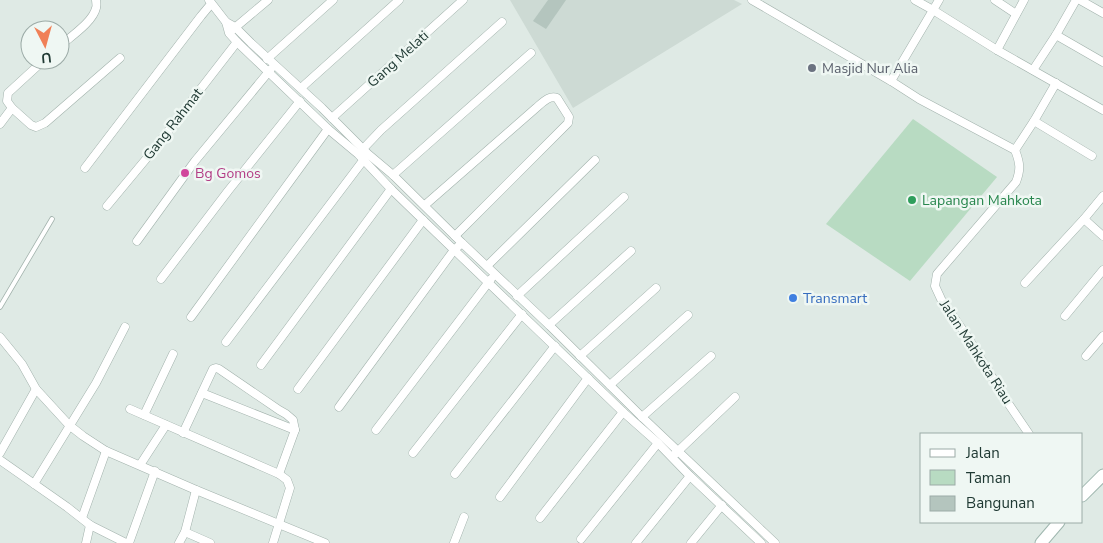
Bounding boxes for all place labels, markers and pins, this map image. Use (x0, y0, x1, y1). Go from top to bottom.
place label: Masjid Nur Alia (822, 59, 918, 78)
marker: Masjid Nur Alia (806, 62, 818, 74)
place label: Bg Gomos (195, 164, 261, 183)
marker: Bg Gomos (179, 167, 191, 179)
place label: Lapangan Mahkota (922, 191, 1042, 210)
marker: Lapangan Mahkota (906, 194, 918, 206)
place label: Transmart (803, 289, 867, 308)
marker: Transmart (787, 292, 799, 304)

